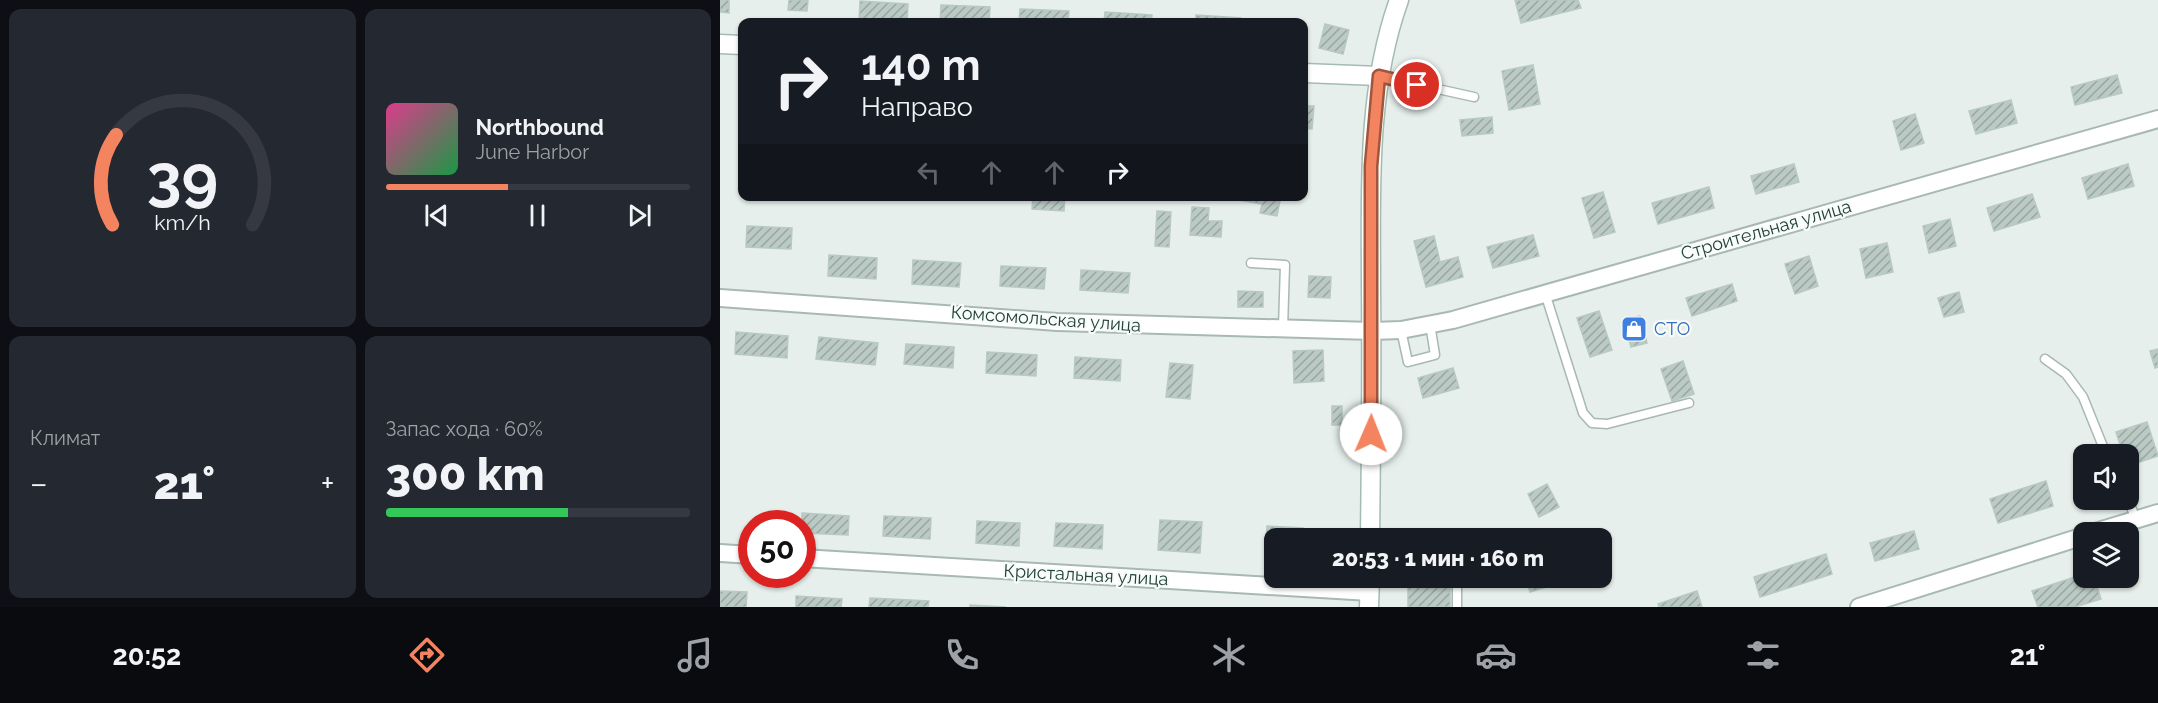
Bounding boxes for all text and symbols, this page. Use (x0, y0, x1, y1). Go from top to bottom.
text: 140 m (861, 41, 981, 90)
icon: right (762, 42, 840, 120)
pin (1391, 59, 1442, 110)
icon: arrive (1400, 68, 1433, 101)
text: Направо (861, 91, 973, 122)
text: Northbound (476, 114, 604, 140)
text: 39 (146, 140, 218, 214)
text: June Harbor (476, 140, 589, 164)
icon: left (912, 156, 945, 189)
icon: ahead (975, 156, 1008, 189)
icon: ahead (1038, 156, 1071, 189)
icon: right (1101, 156, 1134, 189)
street label: Строительная улица (1678, 195, 1853, 264)
icon: previous (420, 199, 453, 232)
icon: pause (521, 199, 554, 232)
icon: next (623, 199, 656, 232)
text: km/h (154, 210, 211, 235)
street label: Комсомольская улица (950, 301, 1142, 336)
shop icon: СТО (1619, 314, 1649, 344)
place label: СТО (1654, 318, 1690, 339)
position arrow (1339, 402, 1403, 466)
text: Запас хода · 60% (386, 417, 543, 441)
text: Климат (30, 426, 100, 450)
map controls (2073, 444, 2139, 588)
button: sound (2073, 444, 2139, 510)
text: 300 km (386, 448, 545, 501)
text: 21° (154, 457, 215, 510)
text: − (30, 464, 48, 503)
text: + (321, 464, 335, 503)
speed limit sign: 50 (738, 510, 816, 588)
button: layers (2073, 522, 2139, 588)
text: 20:53 · 1 мин · 160 m (1332, 545, 1544, 571)
street label: Кристальная улица (1003, 560, 1169, 589)
icon: directions (406, 634, 448, 676)
icon: music (674, 634, 716, 676)
icon: phone (941, 634, 983, 676)
icon: climate (1208, 634, 1250, 676)
icon: car (1475, 634, 1517, 676)
icon: filters (1742, 634, 1784, 676)
text: 20:52 (113, 640, 181, 671)
text: 21° (2010, 640, 2045, 671)

